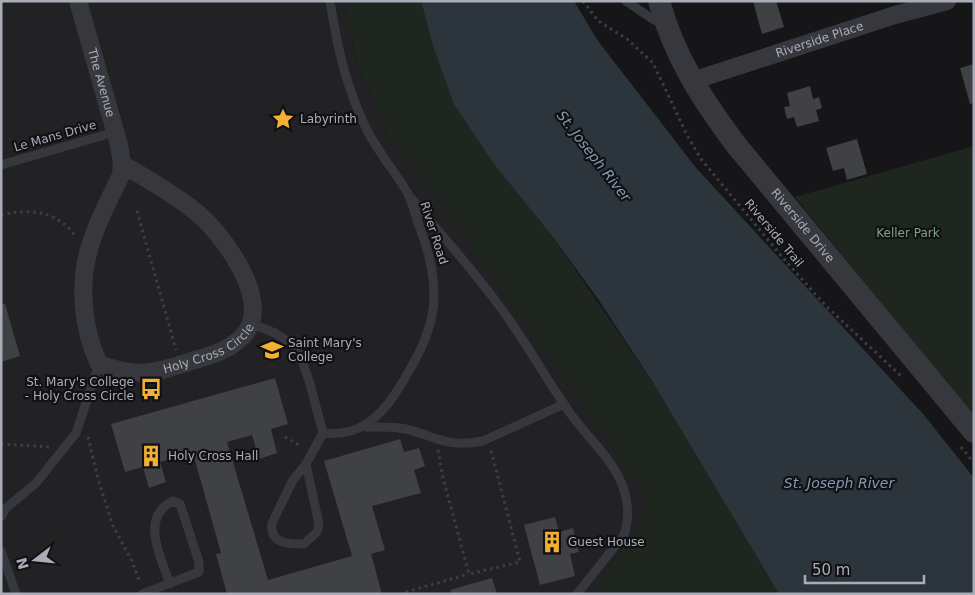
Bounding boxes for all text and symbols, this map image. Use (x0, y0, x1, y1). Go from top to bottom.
street label: Riverside Place (774, 19, 865, 60)
street label: The Avenue (85, 46, 118, 119)
place icon: Labyrinth (270, 106, 296, 132)
water label: St. Joseph River (554, 108, 635, 205)
place label: Labyrinth (300, 112, 357, 126)
street label: Le Mans Drive (12, 118, 98, 154)
street label: Riverside Drive (768, 186, 838, 265)
street label: Riverside Trail (742, 196, 806, 270)
street label: River Road (417, 200, 451, 266)
park label: Keller Park (876, 226, 940, 240)
street label: Holy Cross Circle (162, 321, 257, 376)
place label: Saint Mary's College (288, 336, 362, 364)
school or university icon: Saint Mary's College (259, 337, 285, 363)
place label: St. Mary's College - Holy Cross Circle (25, 375, 134, 403)
bus stop icon: St. Mary's College - Holy Cross Circle (138, 376, 164, 402)
building icon: Holy Cross Hall (138, 443, 164, 469)
place label: Holy Cross Hall (168, 449, 258, 463)
water label: St. Joseph River (784, 475, 895, 491)
building icon: Guest House (539, 529, 565, 555)
north arrow (10, 535, 60, 585)
place label: Guest House (568, 535, 645, 549)
scale bar (805, 552, 924, 584)
text: N (13, 556, 32, 571)
text: 50 m (812, 561, 850, 579)

